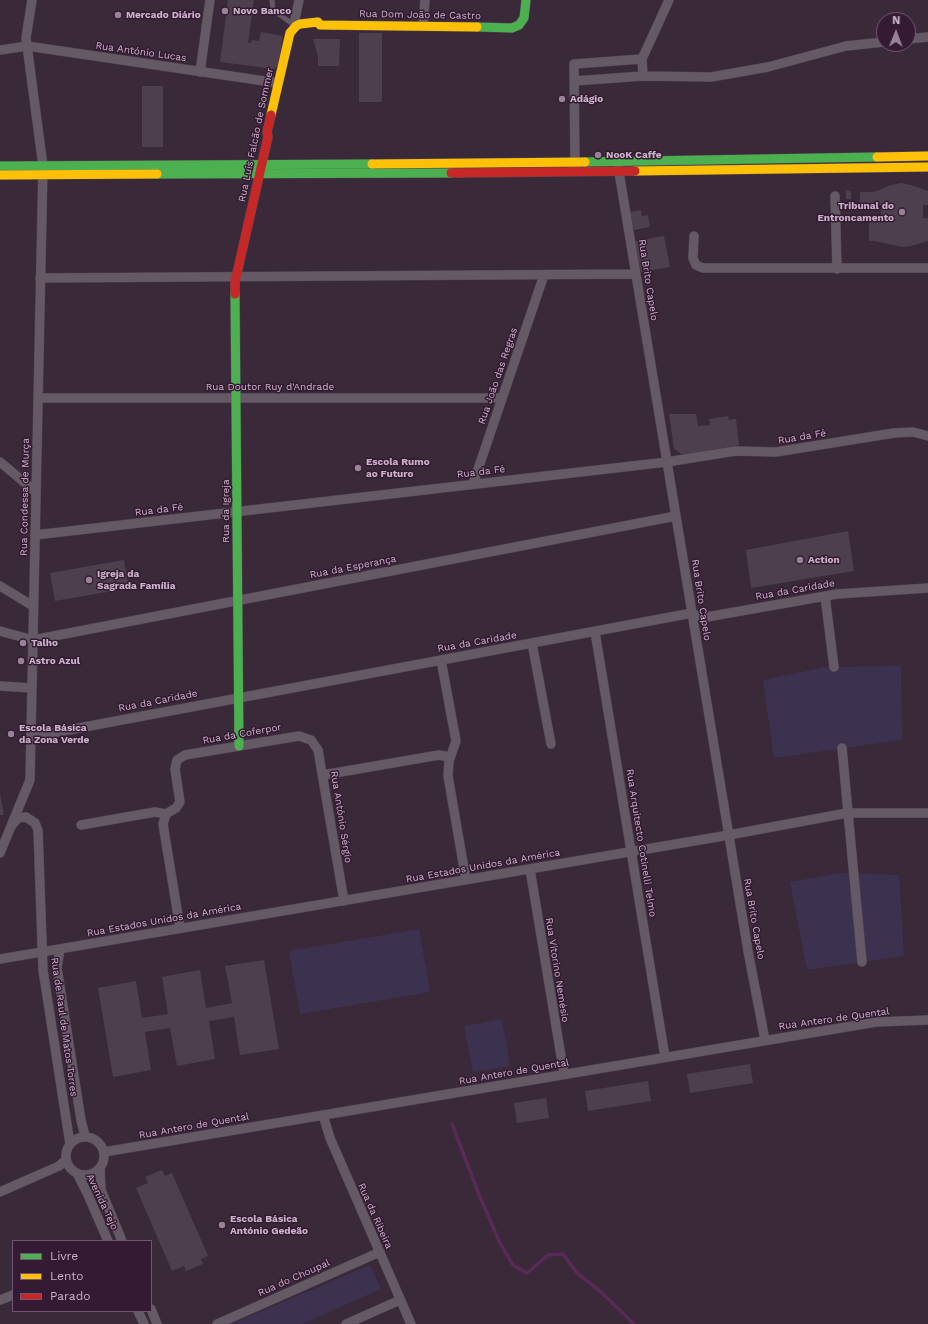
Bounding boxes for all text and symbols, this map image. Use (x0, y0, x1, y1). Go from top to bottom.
place label: Novo Banco (233, 5, 291, 17)
marker: Novo Banco (220, 6, 230, 16)
street label: Rua Dom João de Castro (359, 8, 481, 22)
place label: Mercado Diário (126, 9, 201, 21)
marker: Mercado Diário (113, 10, 123, 20)
north arrow (876, 12, 916, 52)
text: N (892, 14, 900, 27)
street label: Rua António Lucas (95, 40, 187, 64)
street label: Rua Luis Falcão de Sommer (236, 67, 276, 203)
place label: Adágio (570, 93, 603, 105)
marker: Adágio (557, 94, 567, 104)
place label: NooK Caffe (606, 149, 662, 161)
marker: NooK Caffe (593, 150, 603, 160)
place label: Tribunal do Entroncamento (818, 200, 894, 224)
marker: Tribunal do Entroncamento (897, 207, 907, 217)
street label: Rua Brito Capelo (636, 238, 660, 322)
street label: Rua João das Regras (476, 326, 520, 426)
street label: Rua Doutor Ruy d'Andrade (206, 381, 334, 393)
street label: Rua da Fé (777, 427, 827, 447)
street label: Rua Condessa de Murça (18, 438, 32, 556)
place label: Escola Rumo ao Futuro (366, 456, 430, 480)
marker: Escola Rumo ao Futuro (353, 463, 363, 473)
street label: Rua da Fé (456, 463, 506, 481)
street label: Rua da Igreja (220, 479, 232, 543)
street label: Rua da Fé (134, 501, 184, 519)
street label: Rua da Esperança (309, 553, 397, 581)
place label: Action (808, 554, 840, 566)
marker: Action (795, 555, 805, 565)
street label: Rua Brito Capelo (689, 558, 713, 642)
place label: Igreja da Sagrada Família (97, 568, 176, 592)
marker: Igreja da Sagrada Família (84, 575, 94, 585)
street label: Rua da Caridade (754, 577, 836, 603)
street label: Rua da Caridade (436, 629, 518, 655)
place label: Talho (31, 637, 58, 649)
marker: Talho (18, 638, 28, 648)
place label: Astro Azul (29, 655, 80, 667)
marker: Astro Azul (16, 656, 26, 666)
street label: Rua da Caridade (117, 687, 199, 715)
street label: Rua da Coferpor (202, 721, 282, 747)
place label: Escola Básica da Zona Verde (19, 722, 89, 746)
marker: Escola Básica da Zona Verde (6, 729, 16, 739)
street label: Rua Arquitecto Cotinelli Telmo (623, 768, 659, 918)
street label: Rua António Sérgio (328, 770, 354, 864)
street label: Rua Estados Unidos da América (405, 847, 561, 885)
street label: Rua Brito Capelo (741, 877, 767, 961)
street label: Rua Estados Unidos da América (86, 901, 242, 939)
street label: Rua Vitorino Nemésio (543, 917, 571, 1023)
street label: Rua de Raul de Matos Torres (48, 957, 80, 1097)
street label: Rua Antero de Quental (778, 1005, 890, 1033)
street label: Rua Antero de Quental (458, 1056, 570, 1088)
street label: Rua Antero de Quental (138, 1110, 250, 1142)
street label: Avenida Tejo (84, 1172, 120, 1232)
street label: Rua da Ribeira (355, 1181, 395, 1251)
place label: Escola Básica António Gedeão (230, 1213, 308, 1236)
marker: Escola Básica António Gedeão (217, 1220, 227, 1230)
legend (12, 1240, 152, 1312)
text: Livre (50, 1249, 78, 1263)
street label: Rua do Choupal (256, 1257, 332, 1299)
text: Lento (50, 1269, 84, 1283)
text: Parado (50, 1289, 90, 1303)

